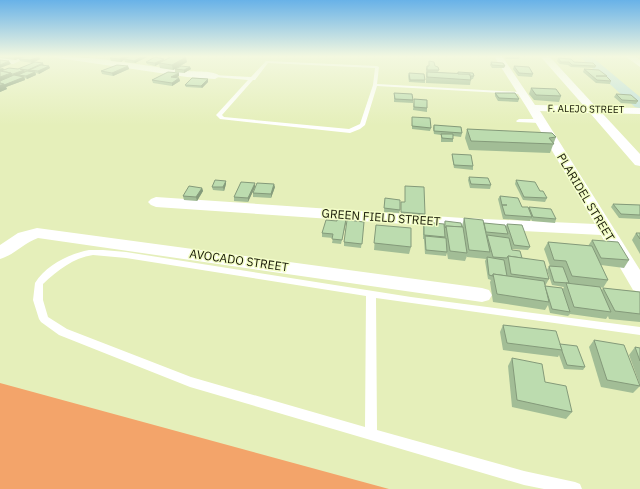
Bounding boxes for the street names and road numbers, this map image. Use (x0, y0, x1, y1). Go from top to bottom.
street label: F. ALEJO STREET (548, 102, 625, 116)
street label: PLARIDEL STREET (554, 150, 618, 244)
street label: GREEN FIELD STREET (321, 205, 441, 229)
street label: AVOCADO STREET (189, 246, 289, 274)

